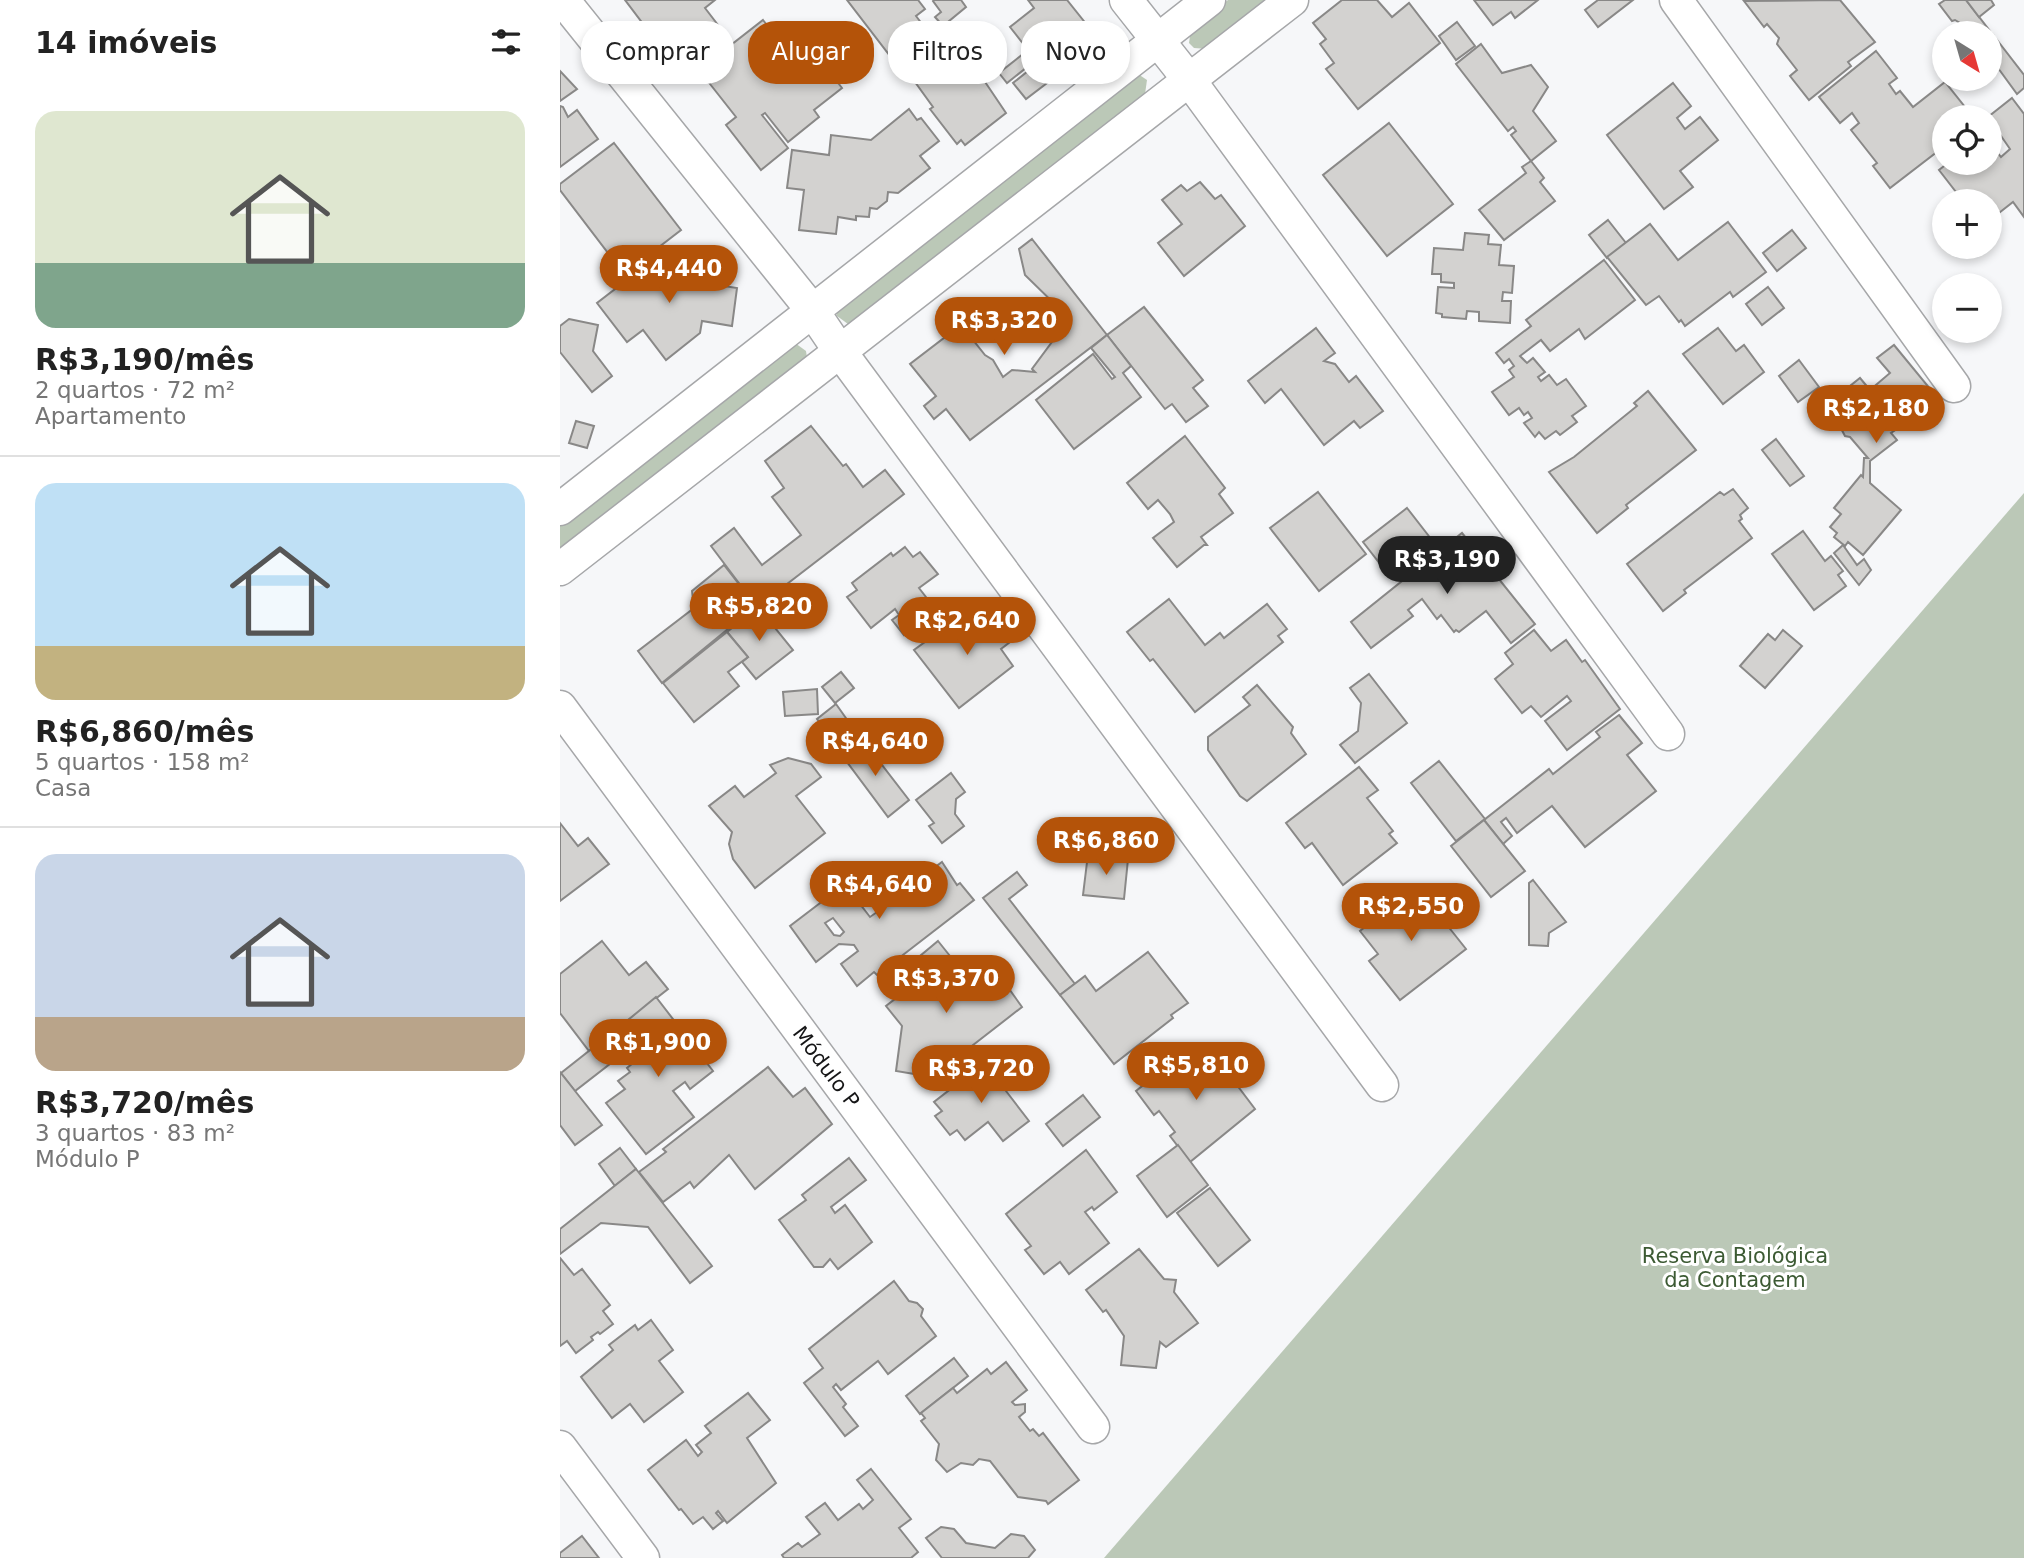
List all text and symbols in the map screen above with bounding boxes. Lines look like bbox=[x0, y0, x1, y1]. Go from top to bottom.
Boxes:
chip: Comprar bbox=[581, 21, 734, 84]
chip: Alugar bbox=[748, 21, 874, 84]
chip: Filtros bbox=[888, 21, 1007, 84]
chip: Novo bbox=[1021, 21, 1130, 84]
north arrow bbox=[1932, 21, 2002, 91]
map controls bbox=[1932, 21, 2002, 343]
icon: filters bbox=[487, 23, 525, 61]
text: 14 imóveis bbox=[35, 25, 217, 60]
button: locate bbox=[1932, 105, 2002, 175]
icon: home bbox=[217, 156, 343, 282]
button: + bbox=[1932, 189, 2002, 259]
pin: R$4,440 bbox=[604, 246, 734, 305]
text: R$4,440 bbox=[616, 255, 722, 281]
button: − bbox=[1932, 273, 2002, 343]
pin: R$3,320 bbox=[939, 298, 1069, 357]
text: R$3,320 bbox=[951, 307, 1057, 333]
text: R$3,190/mês bbox=[35, 342, 254, 377]
text: 2 quartos · 72 m² bbox=[35, 377, 235, 403]
pin: R$2,180 bbox=[1811, 386, 1941, 445]
text: R$2,180 bbox=[1823, 395, 1929, 421]
text: Apartamento bbox=[35, 403, 186, 429]
icon: home bbox=[217, 528, 343, 654]
pin: R$3,190 bbox=[1382, 536, 1512, 596]
text: R$3,190 bbox=[1394, 546, 1500, 572]
pin: R$5,820 bbox=[694, 584, 824, 643]
text: R$5,820 bbox=[706, 593, 812, 619]
pin: R$2,640 bbox=[902, 598, 1032, 657]
text: R$2,640 bbox=[914, 607, 1020, 633]
text: R$6,860/mês bbox=[35, 714, 254, 749]
pin: R$4,640 bbox=[810, 718, 940, 778]
text: R$4,640 bbox=[822, 728, 928, 754]
text: 5 quartos · 158 m² bbox=[35, 749, 250, 775]
text: Casa bbox=[35, 775, 91, 801]
pin: R$6,860 bbox=[1041, 818, 1171, 877]
text: R$6,860 bbox=[1053, 827, 1159, 853]
pin: R$4,640 bbox=[814, 862, 944, 921]
text: R$4,640 bbox=[826, 871, 932, 897]
pin: R$2,550 bbox=[1346, 884, 1476, 943]
text: R$2,550 bbox=[1358, 893, 1464, 919]
icon: home bbox=[217, 899, 343, 1025]
pin: R$3,370 bbox=[881, 956, 1011, 1015]
text: R$3,370 bbox=[893, 965, 999, 991]
pin: R$1,900 bbox=[593, 1020, 723, 1079]
street label: Módulo P bbox=[788, 1022, 864, 1112]
text: R$1,900 bbox=[605, 1029, 711, 1055]
pin: R$5,810 bbox=[1131, 1042, 1261, 1102]
pin: R$3,720 bbox=[916, 1046, 1046, 1105]
text: R$5,810 bbox=[1143, 1052, 1249, 1078]
text: R$3,720 bbox=[928, 1055, 1034, 1081]
text: R$3,720/mês bbox=[35, 1085, 254, 1120]
text: 3 quartos · 83 m² bbox=[35, 1120, 235, 1146]
text: Módulo P bbox=[35, 1146, 140, 1172]
park label: Reserva Biológica da Contagem bbox=[1642, 1244, 1828, 1292]

